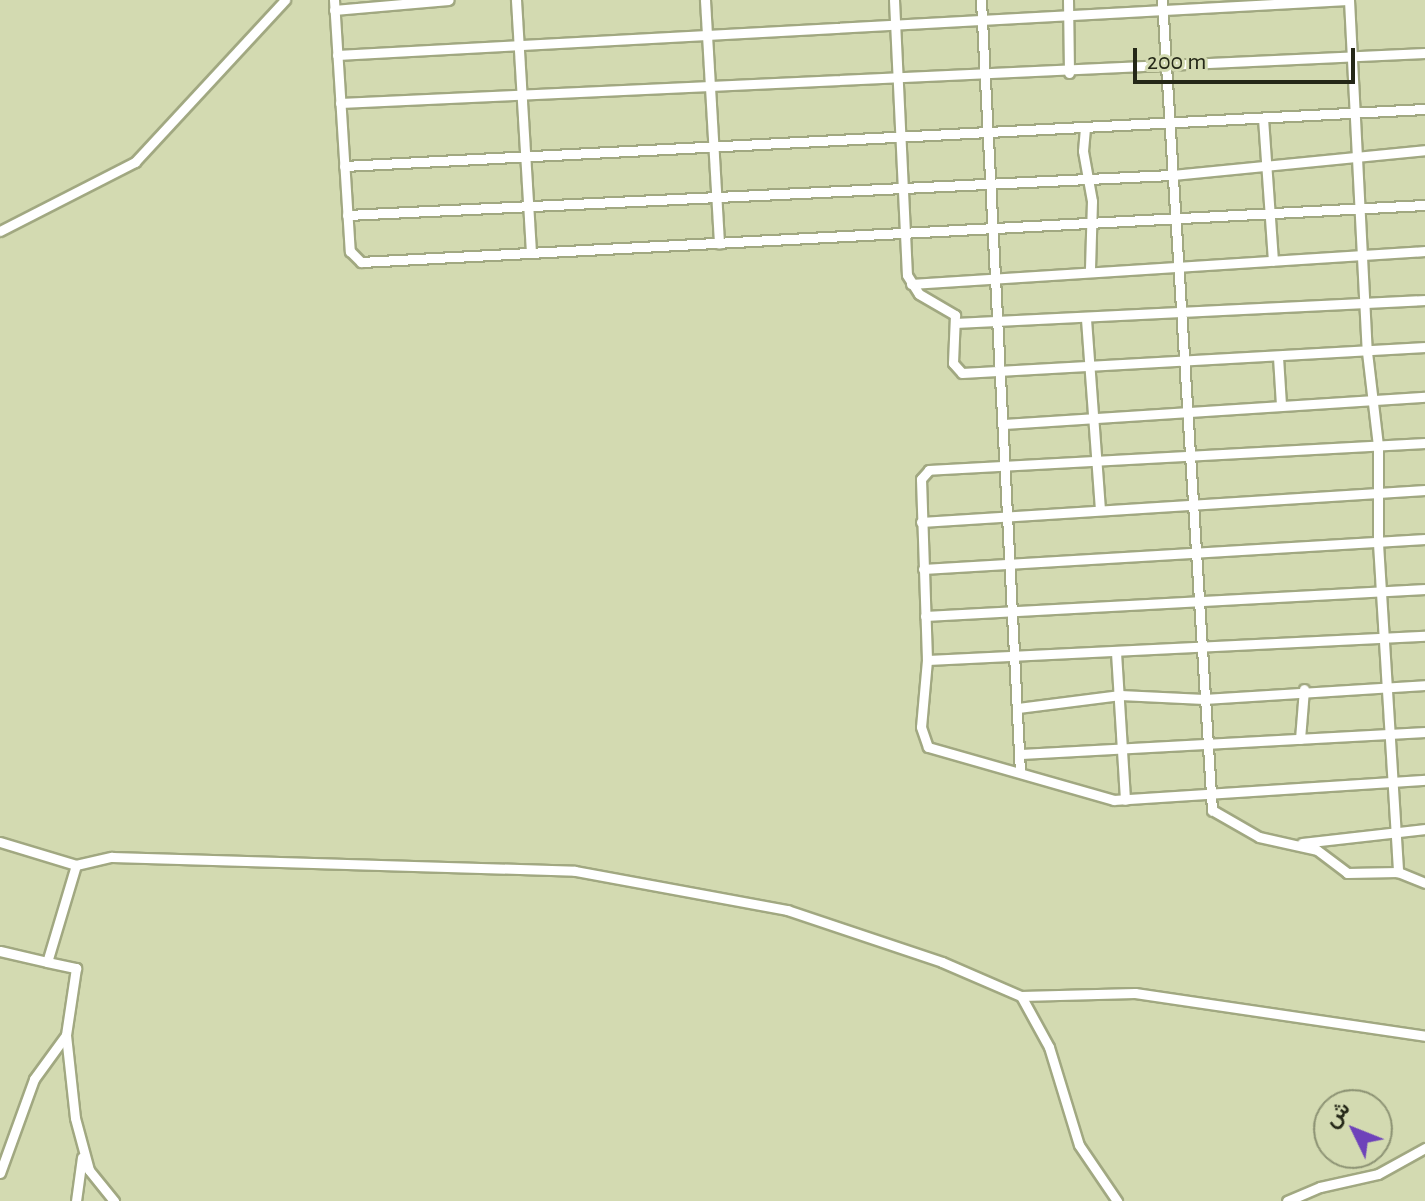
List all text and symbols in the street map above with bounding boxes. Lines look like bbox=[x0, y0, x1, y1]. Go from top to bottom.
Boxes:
scale bar bbox=[1137, 32, 1359, 82]
text: 200 m bbox=[1147, 50, 1206, 74]
north arrow bbox=[1313, 1089, 1393, 1169]
text: ش bbox=[1320, 1097, 1354, 1131]

